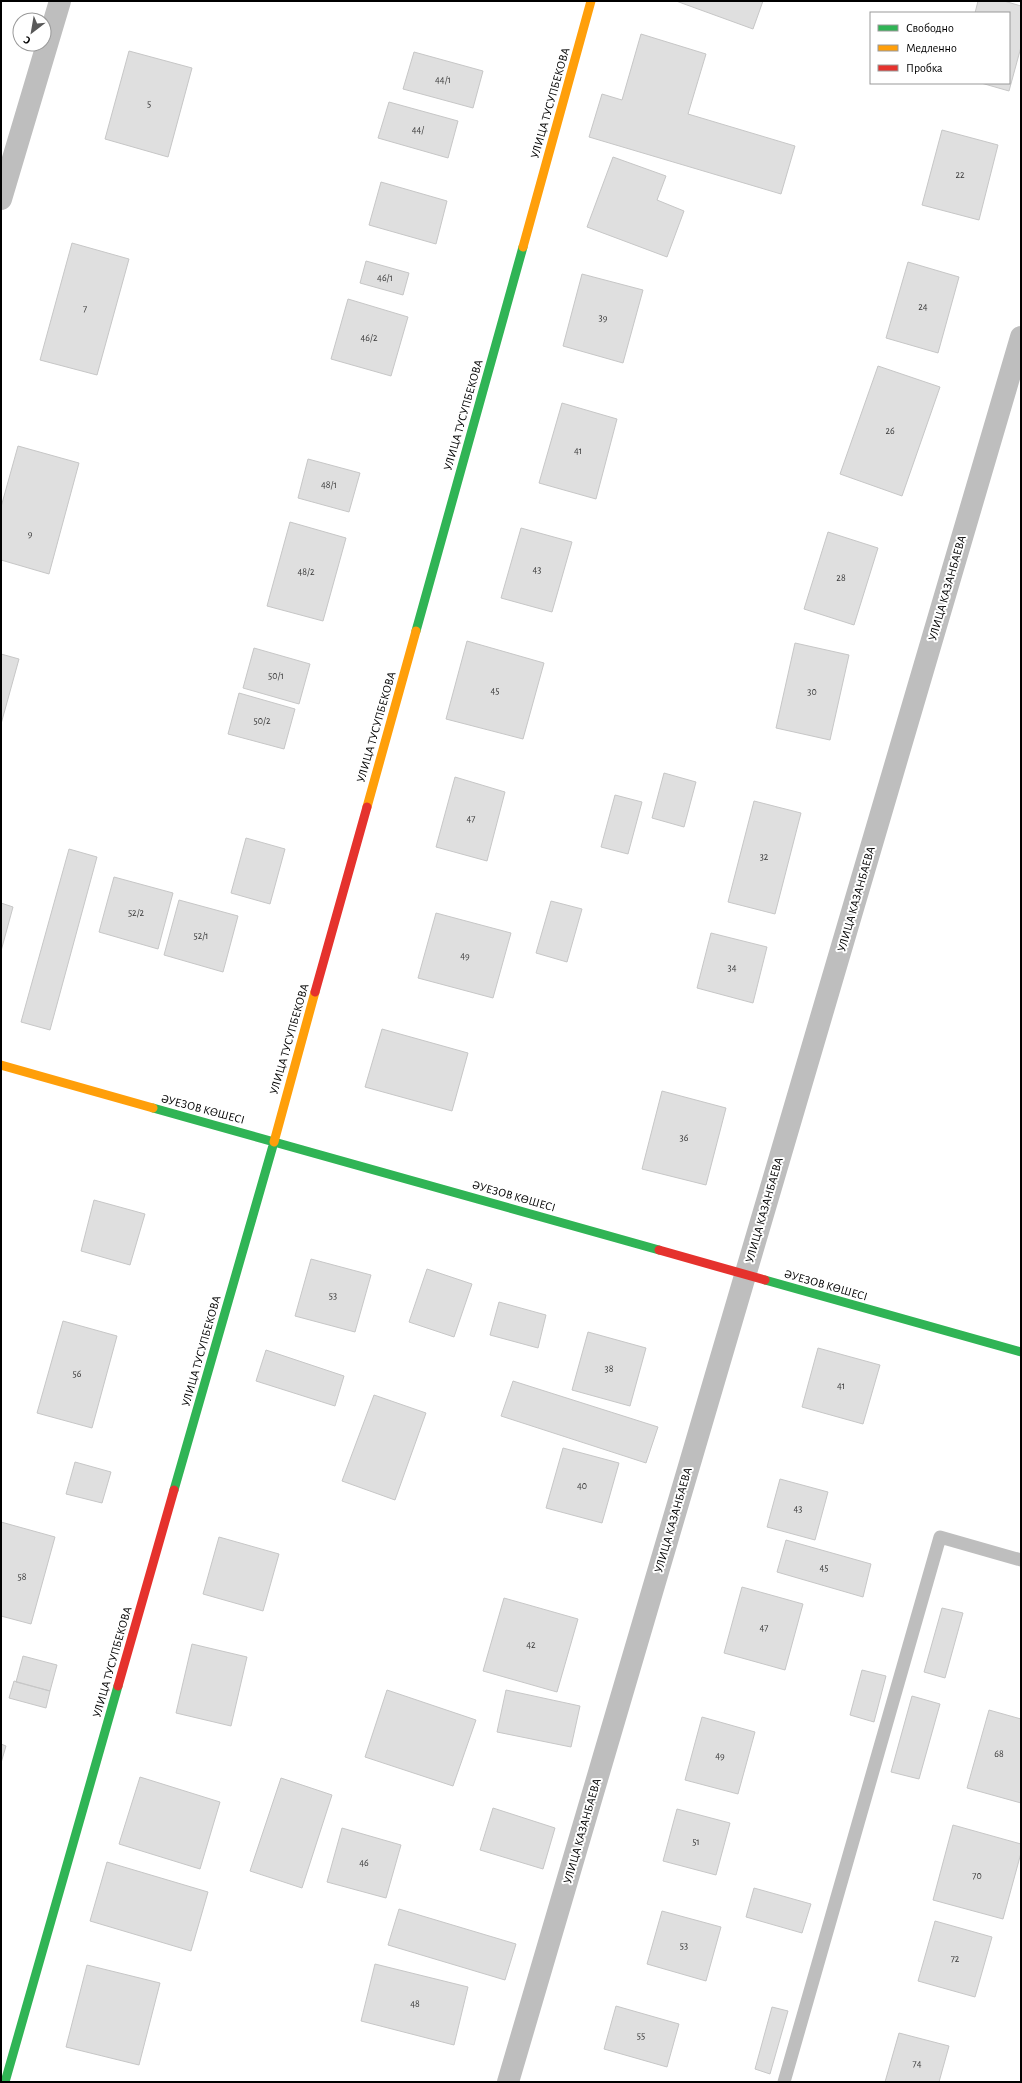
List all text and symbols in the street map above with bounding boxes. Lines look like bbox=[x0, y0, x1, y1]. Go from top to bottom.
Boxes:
north arrow bbox=[12, 12, 52, 52]
legend bbox=[870, 12, 1010, 84]
text: Свободно bbox=[906, 22, 954, 34]
text: С bbox=[22, 34, 33, 46]
text: Медленно bbox=[906, 42, 957, 54]
street label: УЛИЦА ТУСУПБЕКОВА bbox=[528, 46, 572, 160]
text: Пробка bbox=[906, 62, 943, 74]
house number: 44/1 bbox=[435, 75, 451, 85]
house number: 5 bbox=[147, 99, 151, 109]
house number: 44/ bbox=[412, 125, 424, 135]
house number: 22 bbox=[955, 170, 965, 180]
house number: 46/1 bbox=[377, 273, 393, 283]
house number: 24 bbox=[918, 302, 928, 312]
house number: 7 bbox=[83, 304, 87, 314]
house number: 39 bbox=[599, 313, 608, 323]
house number: 46/2 bbox=[361, 333, 378, 343]
street label: УЛИЦА ТУСУПБЕКОВА bbox=[441, 358, 485, 472]
house number: 26 bbox=[885, 426, 895, 436]
house number: 41 bbox=[574, 446, 582, 456]
house number: 48/1 bbox=[321, 480, 337, 490]
house number: 9 bbox=[28, 529, 33, 539]
street label: УЛИЦА КАЗАНБАЕВА bbox=[926, 534, 968, 642]
house number: 43 bbox=[533, 565, 541, 575]
house number: 48/2 bbox=[298, 567, 315, 577]
house number: 28 bbox=[836, 573, 846, 583]
street label: УЛИЦА ТУСУПБЕКОВА bbox=[354, 670, 398, 784]
house number: 50/1 bbox=[268, 671, 284, 681]
house number: 45 bbox=[491, 686, 500, 696]
house number: 30 bbox=[807, 687, 817, 697]
house number: 50/2 bbox=[254, 716, 271, 726]
house number: 47 bbox=[467, 814, 475, 824]
street label: УЛИЦА КАЗАНБАЕВА bbox=[835, 845, 877, 953]
house number: 32 bbox=[760, 852, 769, 862]
house number: 52/2 bbox=[128, 908, 145, 918]
house number: 52/1 bbox=[193, 931, 209, 941]
house number: 49 bbox=[460, 951, 470, 961]
house number: 34 bbox=[728, 963, 737, 973]
street label: УЛИЦА ТУСУПБЕКОВА bbox=[267, 982, 311, 1096]
street label: ӘУЕЗОВ КӨШЕСІ bbox=[160, 1092, 246, 1126]
house number: 36 bbox=[680, 1133, 689, 1143]
street label: УЛИЦА КАЗАНБАЕВА bbox=[743, 1156, 785, 1264]
street label: ӘУЕЗОВ КӨШЕСІ bbox=[471, 1178, 557, 1214]
street label: ӘУЕЗОВ КӨШЕСІ bbox=[783, 1267, 869, 1303]
house number: 53 bbox=[329, 1291, 337, 1301]
street label: УЛИЦА ТУСУПБЕКОВА bbox=[179, 1294, 223, 1408]
house number: 38 bbox=[605, 1364, 614, 1374]
house number: 56 bbox=[73, 1369, 82, 1379]
house number: 41 bbox=[837, 1381, 845, 1391]
street label: УЛИЦА КАЗАНБАЕВА bbox=[652, 1466, 694, 1574]
house number: 40 bbox=[577, 1481, 587, 1491]
house number: 43 bbox=[794, 1504, 802, 1514]
house number: 45 bbox=[820, 1563, 829, 1573]
house number: 58 bbox=[18, 1572, 27, 1582]
street label: УЛИЦА ТУСУПБЕКОВА bbox=[90, 1605, 134, 1719]
house number: 47 bbox=[760, 1623, 768, 1633]
house number: 42 bbox=[526, 1640, 536, 1650]
house number: 68 bbox=[994, 1749, 1004, 1759]
house number: 49 bbox=[715, 1751, 725, 1761]
street label: УЛИЦА КАЗАНБАЕВА bbox=[561, 1777, 603, 1885]
house number: 51 bbox=[692, 1837, 700, 1847]
house number: 46 bbox=[359, 1858, 369, 1868]
house number: 70 bbox=[972, 1871, 982, 1881]
house number: 53 bbox=[680, 1941, 688, 1951]
house number: 72 bbox=[951, 1954, 960, 1964]
house number: 48 bbox=[410, 1999, 420, 2009]
house number: 55 bbox=[637, 2031, 645, 2041]
house number: 74 bbox=[913, 2059, 922, 2069]

